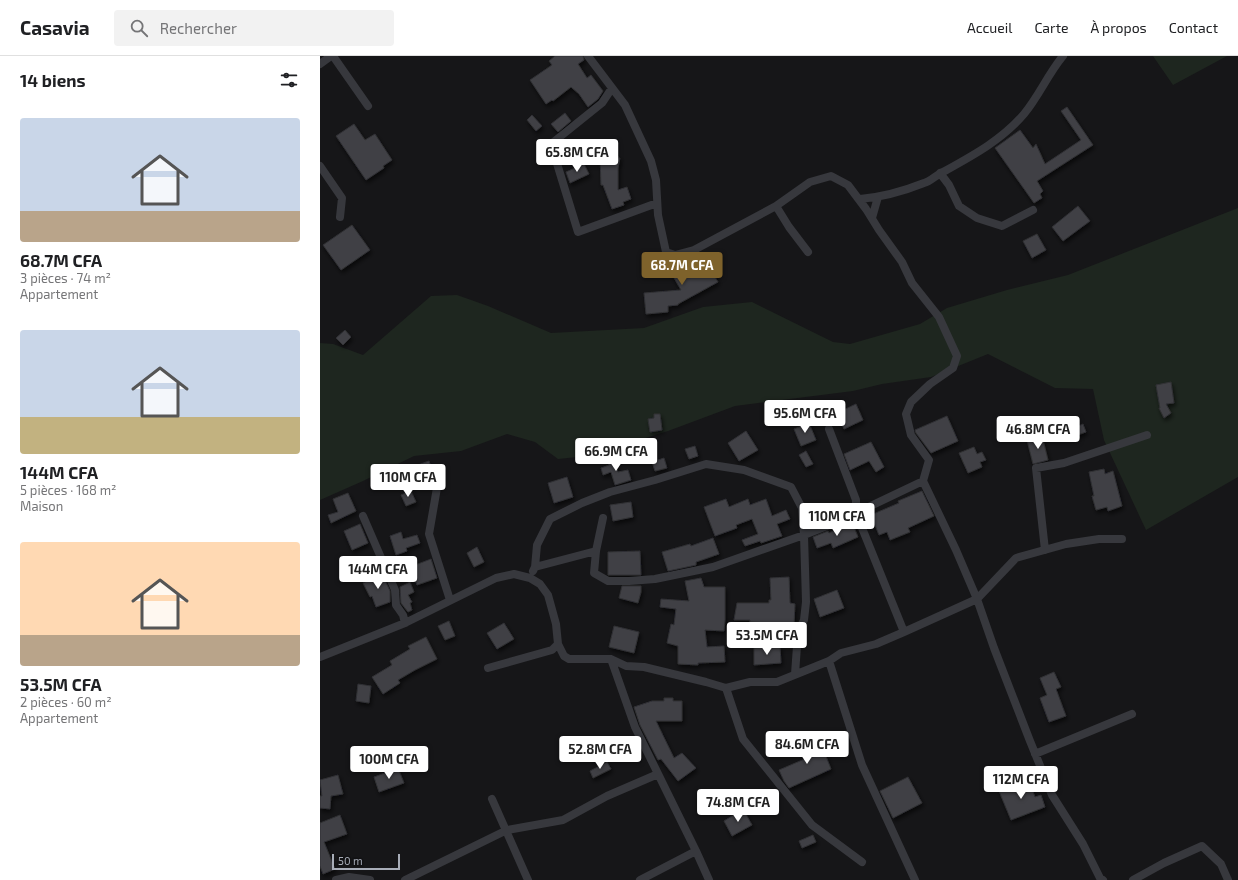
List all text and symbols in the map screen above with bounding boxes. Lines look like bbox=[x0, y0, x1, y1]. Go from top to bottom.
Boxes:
search box bbox=[114, 10, 394, 46]
text: Casavia bbox=[20, 16, 90, 39]
icon: search bbox=[128, 17, 150, 39]
text: Rechercher bbox=[160, 19, 237, 37]
text: Accueil bbox=[967, 19, 1012, 36]
text: Carte bbox=[1034, 19, 1069, 36]
text: À propos bbox=[1091, 19, 1147, 36]
text: Contact bbox=[1169, 19, 1218, 36]
icon: filters bbox=[278, 69, 300, 91]
text: 14 biens bbox=[20, 70, 85, 90]
pin: 65.8M CFA bbox=[531, 139, 623, 173]
icon: home bbox=[124, 144, 196, 216]
text: 65.8M CFA bbox=[545, 144, 609, 160]
text: 68.7M CFA bbox=[20, 250, 102, 270]
pin: 68.7M CFA bbox=[636, 252, 728, 286]
text: 68.7M CFA bbox=[651, 257, 713, 273]
text: 3 pièces · 74 m² bbox=[20, 270, 111, 286]
text: Appartement bbox=[20, 286, 98, 302]
icon: home bbox=[124, 356, 196, 428]
pin: 95.6M CFA bbox=[759, 400, 851, 434]
text: 95.6M CFA bbox=[773, 405, 837, 421]
pin: 46.8M CFA bbox=[992, 416, 1084, 450]
text: 46.8M CFA bbox=[1006, 421, 1070, 437]
pin: 66.9M CFA bbox=[570, 438, 662, 472]
text: 66.9M CFA bbox=[584, 443, 648, 459]
text: 144M CFA bbox=[20, 462, 98, 482]
pin: 110M CFA bbox=[367, 464, 449, 498]
text: 110M CFA bbox=[380, 469, 436, 485]
text: 5 pièces · 168 m² bbox=[20, 482, 117, 498]
text: Maison bbox=[20, 498, 63, 514]
pin: 110M CFA bbox=[796, 503, 878, 537]
text: 110M CFA bbox=[809, 508, 865, 524]
pin: 144M CFA bbox=[337, 556, 419, 590]
text: 144M CFA bbox=[348, 561, 408, 577]
icon: home bbox=[124, 568, 196, 640]
pin: 53.5M CFA bbox=[721, 622, 813, 656]
text: 53.5M CFA bbox=[736, 627, 798, 643]
text: 53.5M CFA bbox=[20, 674, 102, 694]
text: 2 pièces · 60 m² bbox=[20, 694, 112, 710]
text: Appartement bbox=[20, 710, 98, 726]
pin: 84.6M CFA bbox=[761, 731, 853, 765]
pin: 52.8M CFA bbox=[554, 736, 646, 770]
text: 84.6M CFA bbox=[775, 736, 839, 752]
text: 52.8M CFA bbox=[568, 741, 632, 757]
pin: 100M CFA bbox=[348, 746, 430, 780]
text: 100M CFA bbox=[359, 751, 419, 767]
pin: 112M CFA bbox=[980, 766, 1062, 800]
text: 112M CFA bbox=[993, 771, 1049, 787]
pin: 74.8M CFA bbox=[692, 789, 784, 823]
text: 74.8M CFA bbox=[706, 794, 770, 810]
scale bar bbox=[332, 852, 400, 871]
text: 50 m bbox=[338, 854, 363, 867]

